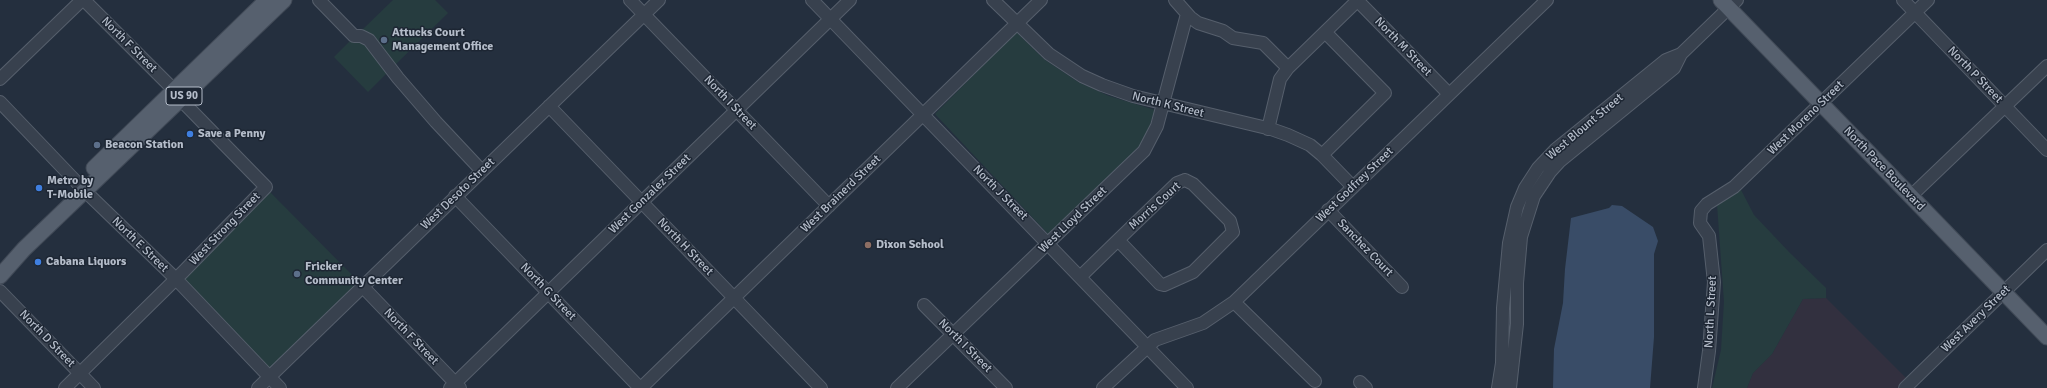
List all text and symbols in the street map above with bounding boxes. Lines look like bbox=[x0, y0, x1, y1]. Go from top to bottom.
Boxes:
street label: North F Street bbox=[98, 14, 160, 76]
street label: North M Street bbox=[1371, 15, 1435, 79]
place label: Attucks Court Management Office bbox=[392, 26, 493, 54]
marker: Attucks Court Management Office bbox=[379, 35, 389, 45]
street label: North P Street bbox=[1944, 44, 2006, 106]
street label: North I Street bbox=[701, 73, 759, 133]
street label: West Moreno Street bbox=[1765, 78, 1847, 158]
road number: US 90 bbox=[166, 87, 202, 105]
street label: North K Street bbox=[1131, 89, 1205, 121]
street label: West Blount Street bbox=[1544, 91, 1626, 163]
street label: North Pace Boulevard bbox=[1840, 124, 1928, 214]
place label: Save a Penny bbox=[198, 127, 265, 141]
marker: Save a Penny bbox=[185, 129, 195, 139]
place label: Beacon Station bbox=[105, 138, 184, 152]
marker: Beacon Station bbox=[92, 140, 102, 150]
street label: West Godfrey Street bbox=[1313, 144, 1397, 226]
street label: West Gonzalez Street bbox=[606, 151, 694, 237]
street label: West Brainerd Street bbox=[798, 152, 884, 236]
street label: West Desoto Street bbox=[418, 155, 498, 233]
street label: North J Street bbox=[970, 163, 1030, 223]
place label: Metro by T-Mobile bbox=[47, 174, 93, 202]
street label: Morris Court bbox=[1126, 179, 1184, 233]
marker: Metro by T-Mobile bbox=[34, 183, 44, 193]
street label: West Lloyd Street bbox=[1036, 184, 1110, 256]
street label: West Strong Street bbox=[187, 190, 263, 268]
street label: North E Street bbox=[109, 214, 171, 276]
street label: North H Street bbox=[654, 215, 716, 279]
street label: Sanchez Court bbox=[1334, 216, 1396, 280]
place label: Dixon School bbox=[876, 238, 944, 252]
marker: Dixon School bbox=[863, 240, 873, 250]
place label: Cabana Liquors bbox=[46, 255, 126, 269]
marker: Cabana Liquors bbox=[33, 257, 43, 267]
place label: Fricker Community Center bbox=[305, 260, 403, 288]
street label: North G Street bbox=[517, 260, 579, 324]
marker: Fricker Community Center bbox=[292, 269, 302, 279]
street label: North L Street bbox=[1702, 275, 1720, 349]
street label: West Avery Street bbox=[1938, 282, 2014, 356]
street label: North F Street bbox=[381, 306, 441, 368]
street label: North D Street bbox=[16, 307, 78, 371]
street label: North I Street bbox=[935, 316, 995, 376]

